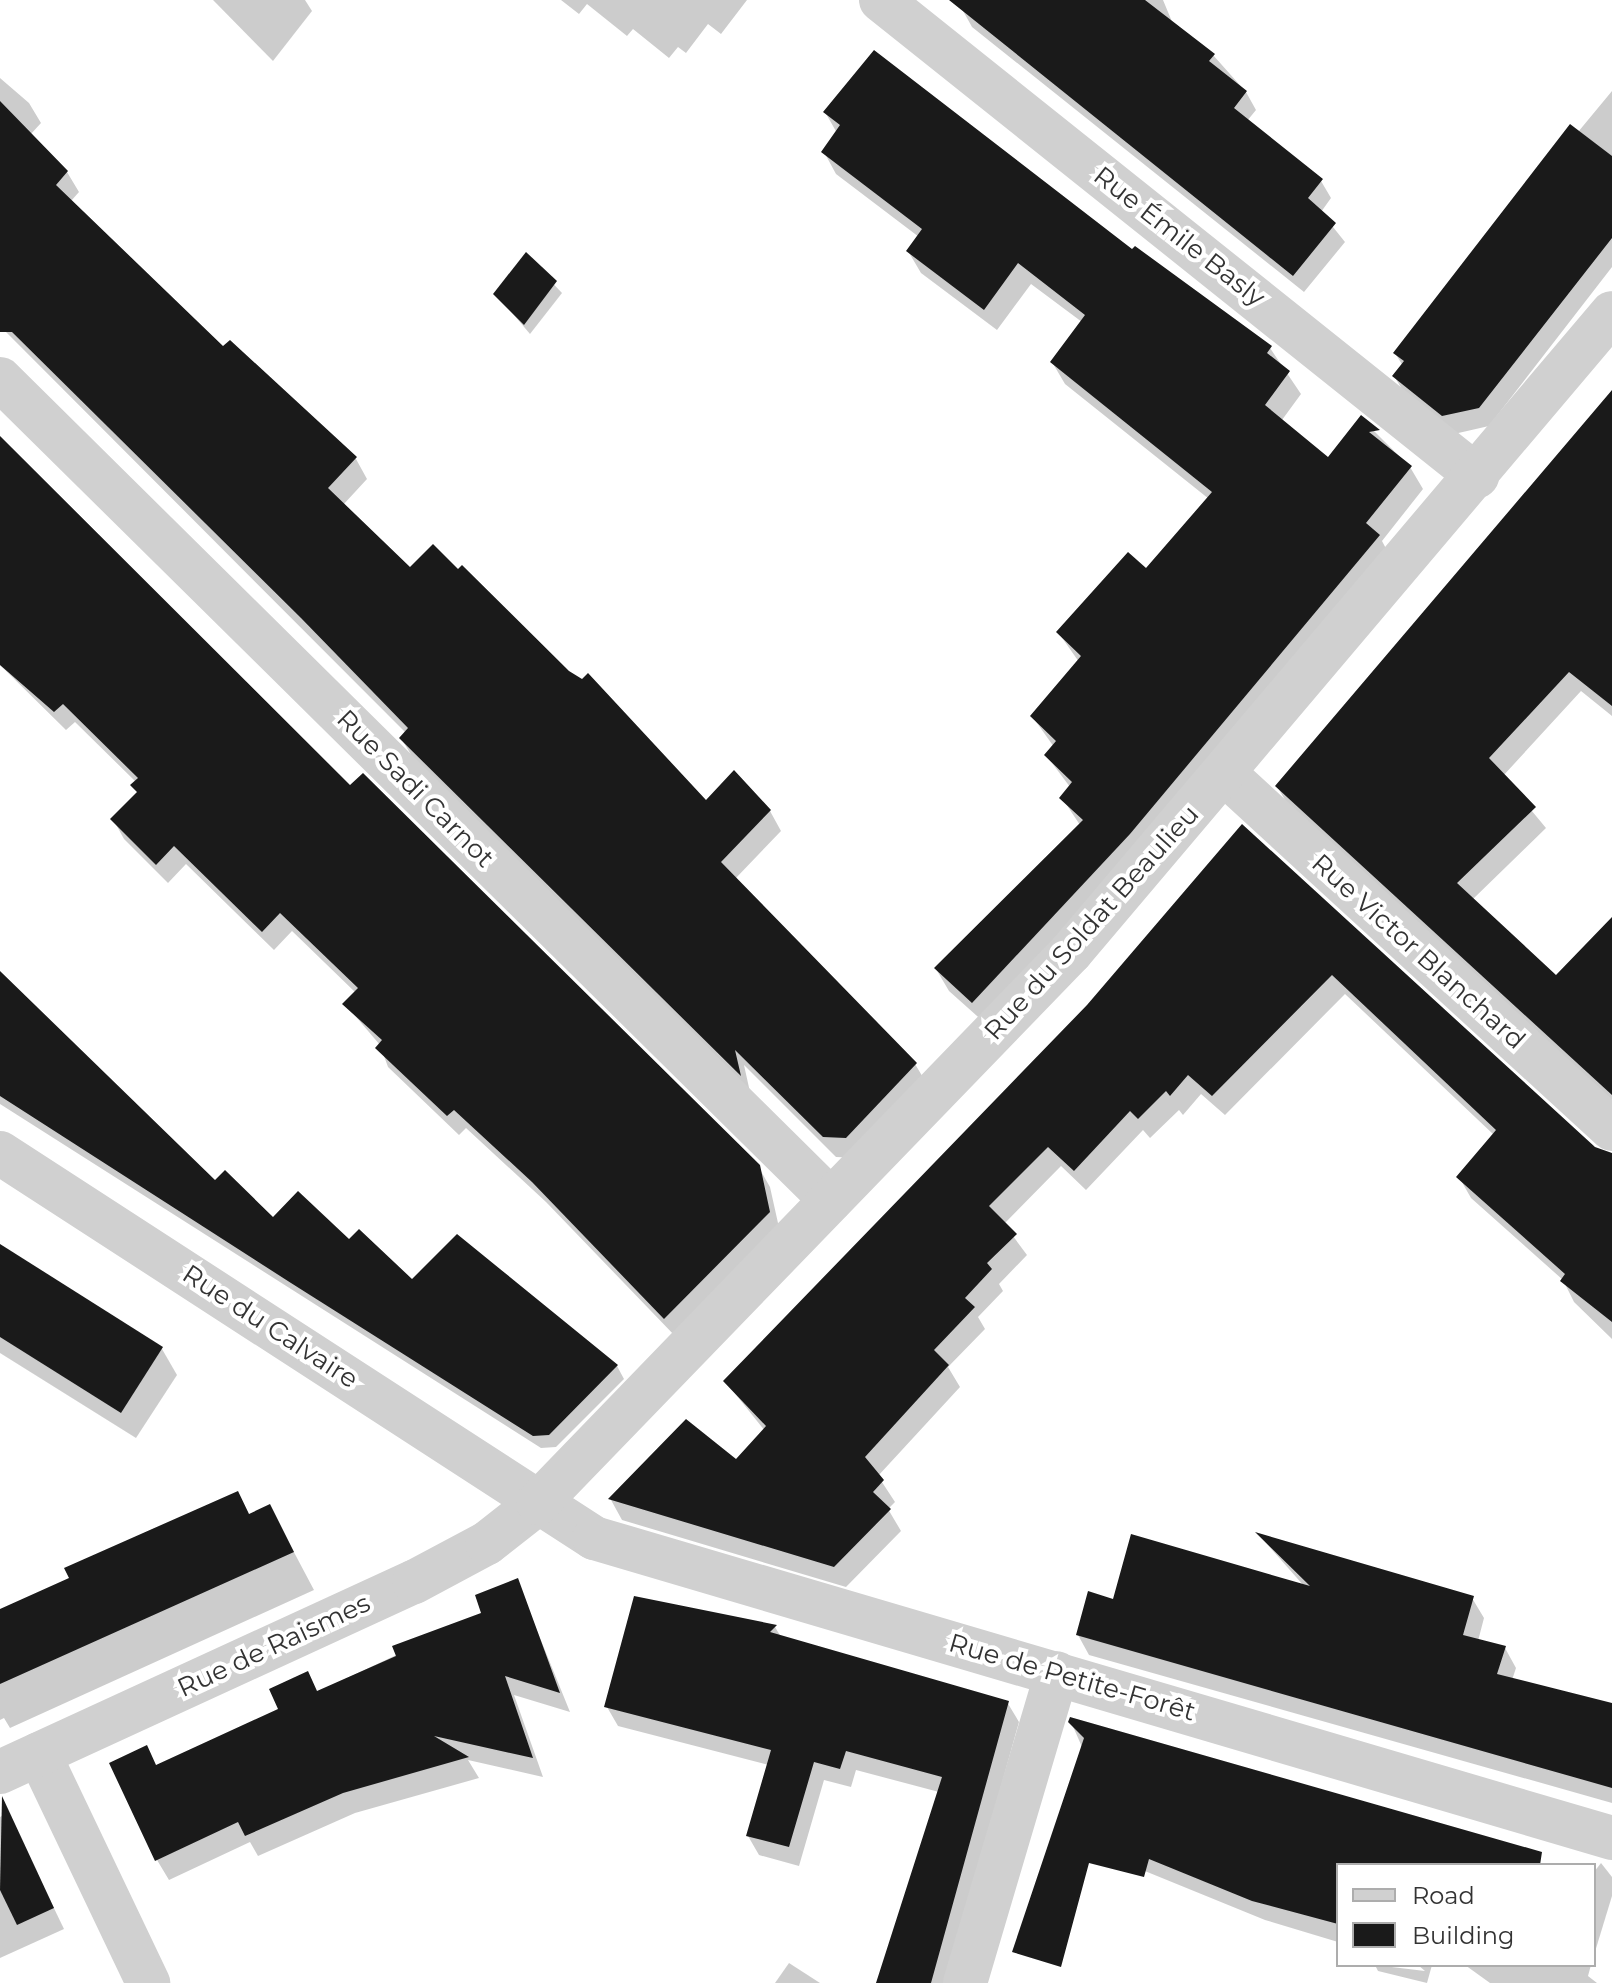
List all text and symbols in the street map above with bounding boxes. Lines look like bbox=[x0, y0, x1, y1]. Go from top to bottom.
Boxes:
street label: Rue Émile Basly bbox=[1087, 160, 1271, 314]
street label: Rue Sadi Carnot bbox=[330, 704, 500, 874]
street label: Rue du Soldat Beaulieu bbox=[978, 799, 1206, 1047]
street label: Rue Victor Blanchard bbox=[1305, 848, 1531, 1056]
street label: Rue du Calvaire bbox=[176, 1259, 364, 1395]
street label: Rue de Raismes bbox=[173, 1588, 375, 1704]
street label: Rue de Petite-Forêt bbox=[945, 1628, 1199, 1728]
legend bbox=[1336, 1863, 1596, 1967]
text: Road bbox=[1412, 1881, 1475, 1910]
text: Building bbox=[1412, 1921, 1515, 1950]

